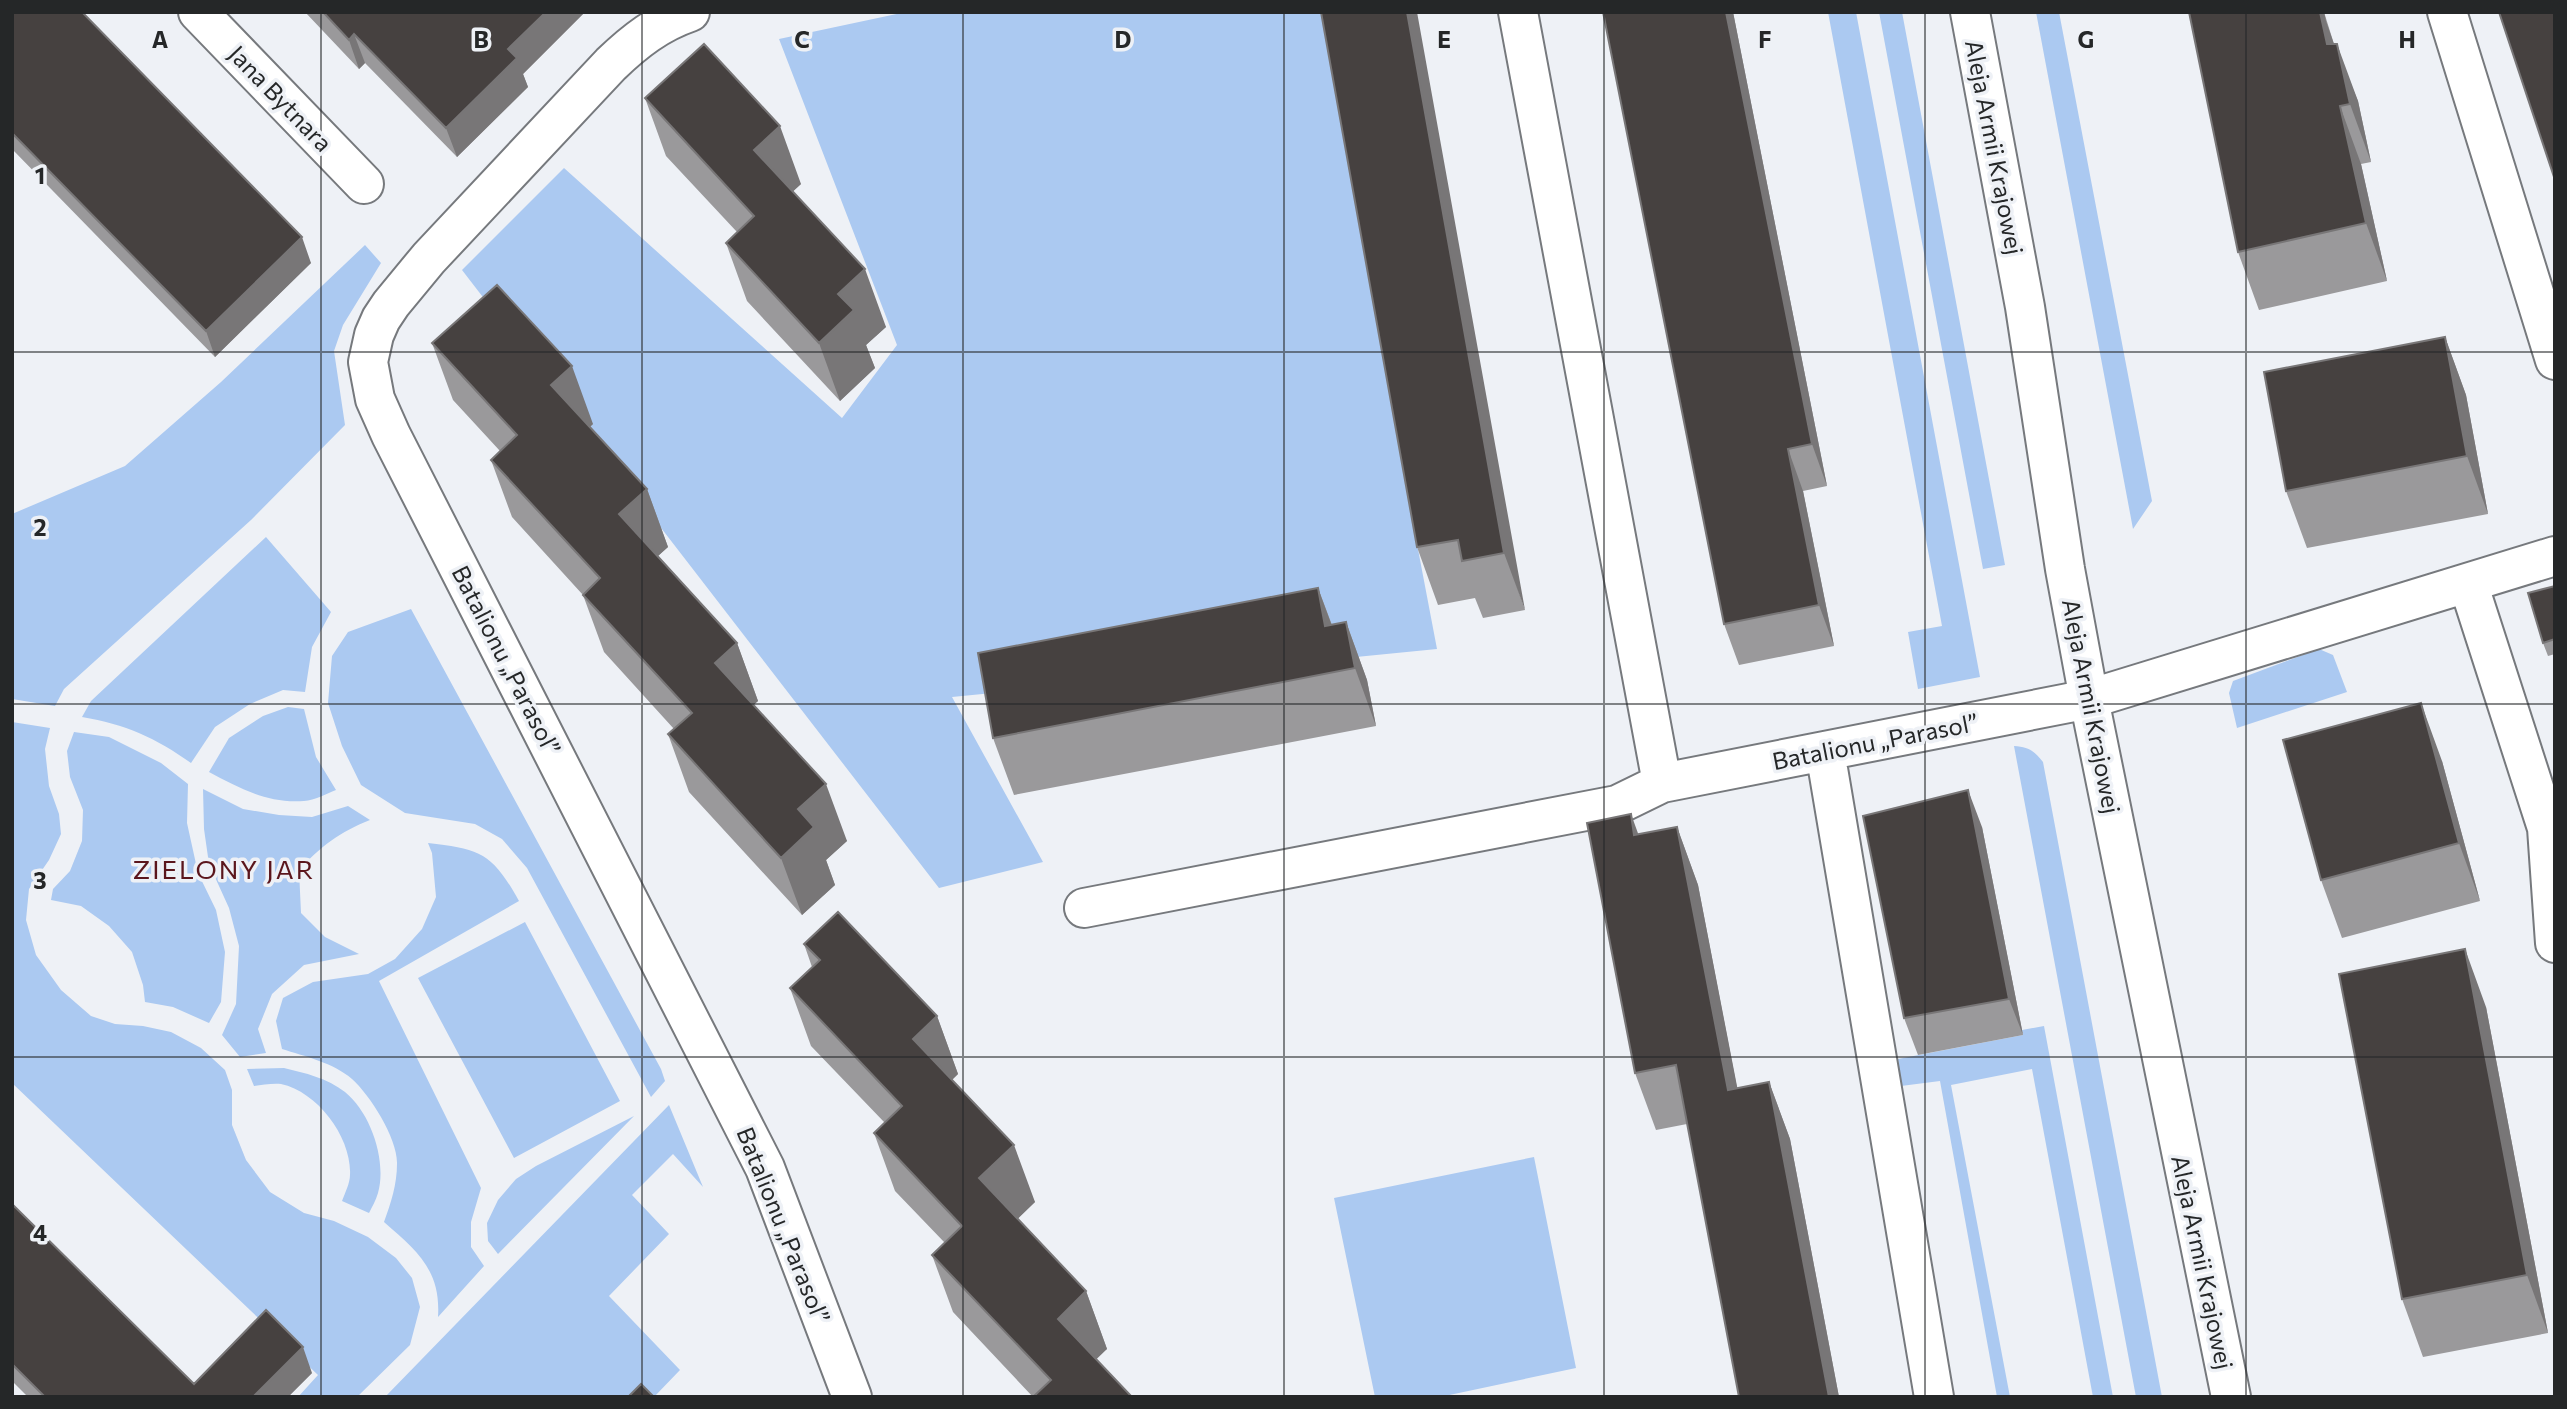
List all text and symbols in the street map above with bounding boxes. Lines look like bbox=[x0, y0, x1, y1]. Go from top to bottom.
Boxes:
text: A bbox=[152, 25, 169, 53]
text: B bbox=[473, 25, 489, 53]
text: C bbox=[794, 25, 810, 53]
text: D bbox=[1115, 25, 1132, 53]
text: E bbox=[1437, 25, 1451, 53]
text: F bbox=[1758, 25, 1772, 53]
text: G bbox=[2078, 25, 2094, 53]
text: H bbox=[2398, 25, 2416, 53]
street label: Aleja Armii Krajowej bbox=[1960, 37, 2030, 257]
street label: Jana Bytnara bbox=[223, 39, 339, 157]
text: 1 bbox=[35, 161, 45, 189]
text: 2 bbox=[33, 513, 47, 541]
street label: Batalionu „Parasol” bbox=[447, 560, 567, 760]
street label: Aleja Armii Krajowej bbox=[2057, 596, 2127, 816]
street label: Batalionu „Parasol” bbox=[1770, 707, 1980, 775]
district label: ZIELONY JAR bbox=[133, 853, 315, 884]
text: 3 bbox=[33, 866, 47, 894]
street label: Batalionu „Parasol” bbox=[731, 1123, 837, 1327]
street label: Aleja Armii Krajowej bbox=[2166, 1152, 2240, 1372]
text: 4 bbox=[33, 1218, 47, 1246]

